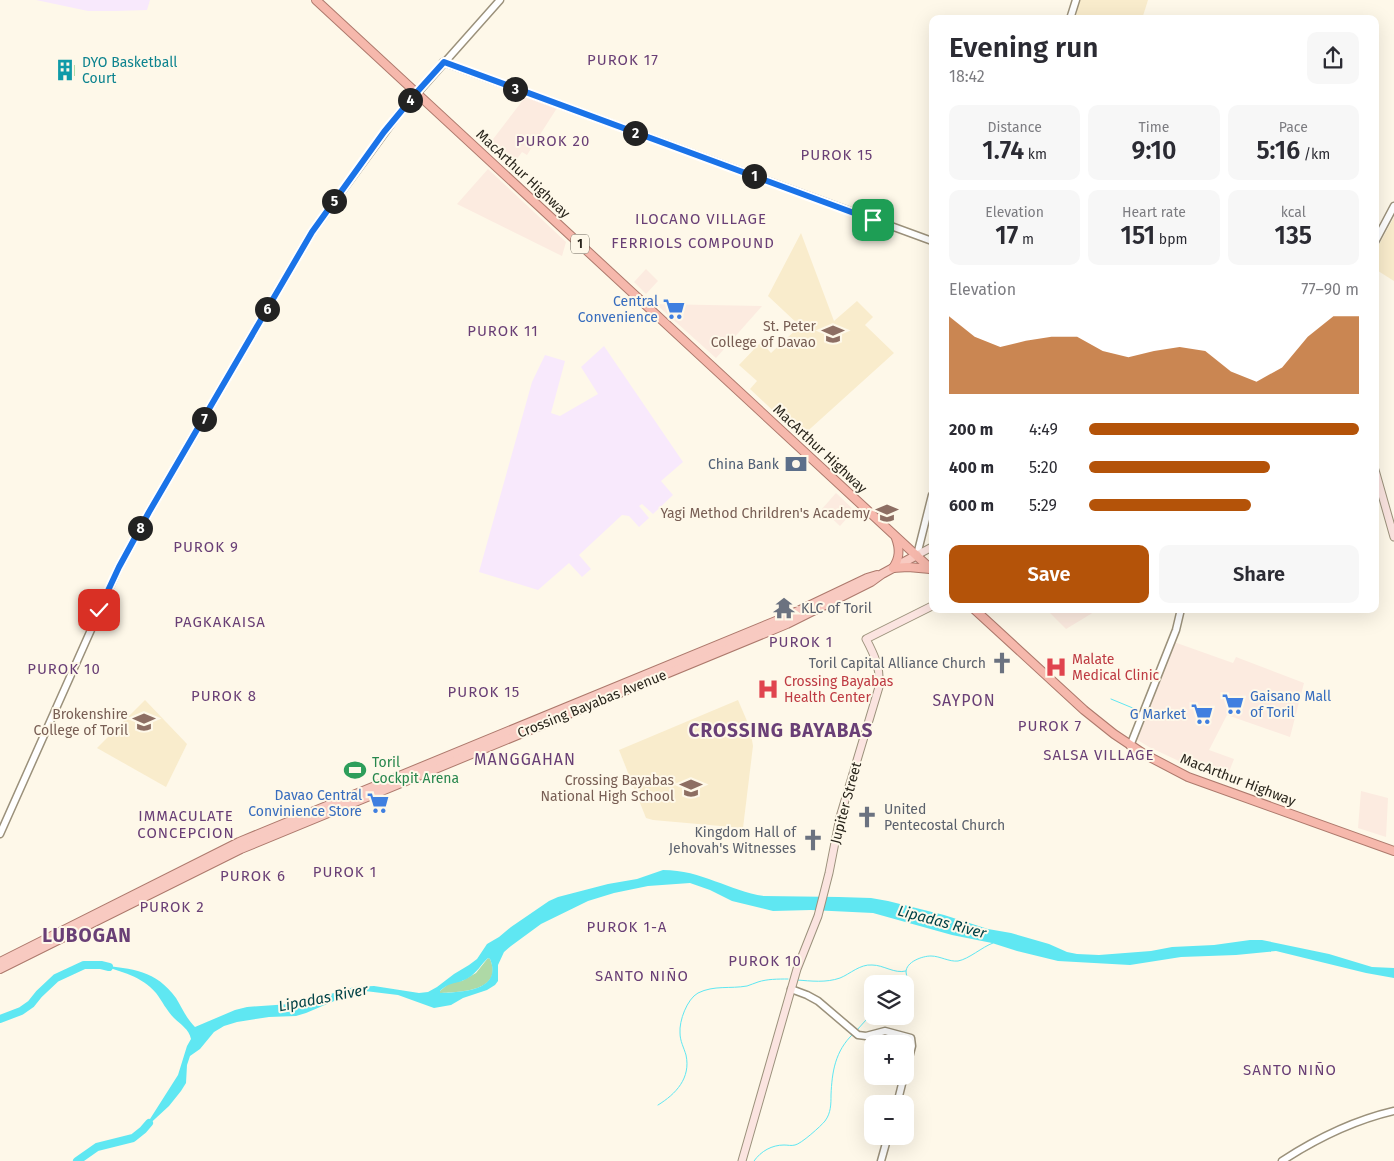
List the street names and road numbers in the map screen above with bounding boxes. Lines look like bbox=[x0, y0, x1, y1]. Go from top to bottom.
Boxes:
street label: MacArthur Highway bbox=[472, 126, 574, 222]
road number: 1 bbox=[571, 234, 589, 253]
street label: MacArthur Highway bbox=[769, 401, 871, 497]
street label: Crossing Bayabas Avenue bbox=[515, 666, 669, 742]
street label: MacArthur Highway bbox=[1178, 750, 1298, 810]
street label: Jupiter Street bbox=[827, 759, 865, 846]

